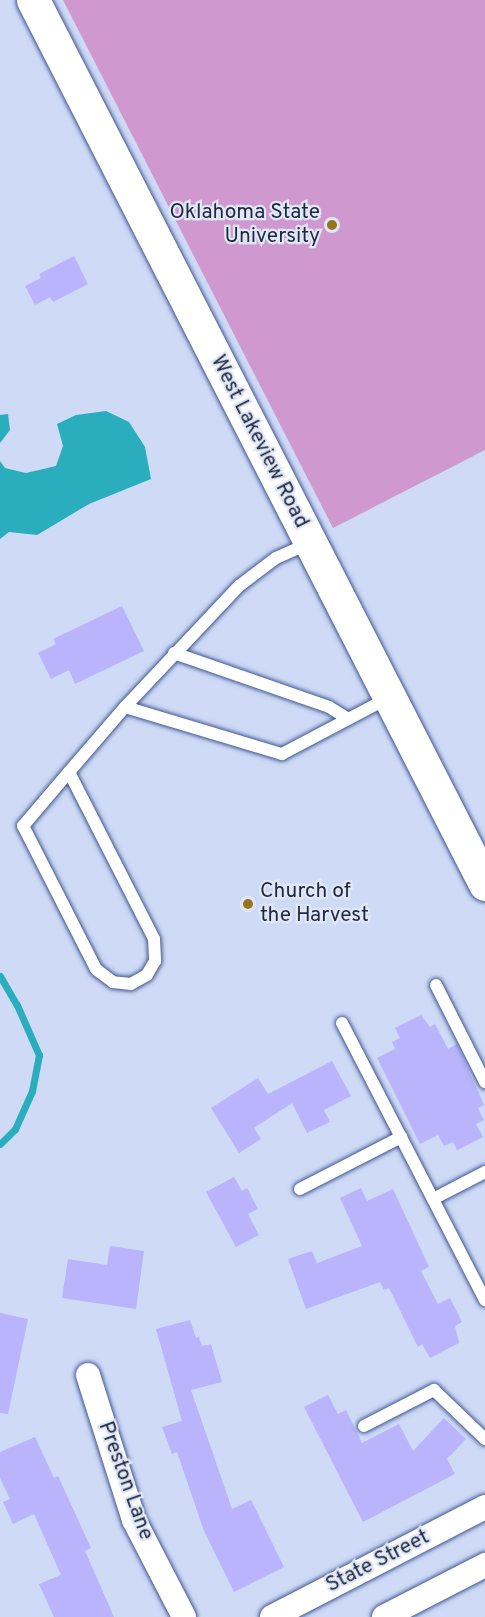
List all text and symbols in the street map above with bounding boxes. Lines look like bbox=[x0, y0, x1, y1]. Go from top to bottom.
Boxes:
place label: Oklahoma State University bbox=[169, 200, 320, 250]
marker: Oklahoma State University bbox=[325, 218, 339, 232]
street label: West Lakeview Road bbox=[204, 351, 314, 533]
place label: Church of the Harvest bbox=[260, 879, 369, 929]
marker: Church of the Harvest bbox=[241, 897, 255, 911]
street label: Preston Lane bbox=[92, 1418, 158, 1544]
street label: State Street bbox=[322, 1525, 434, 1599]

